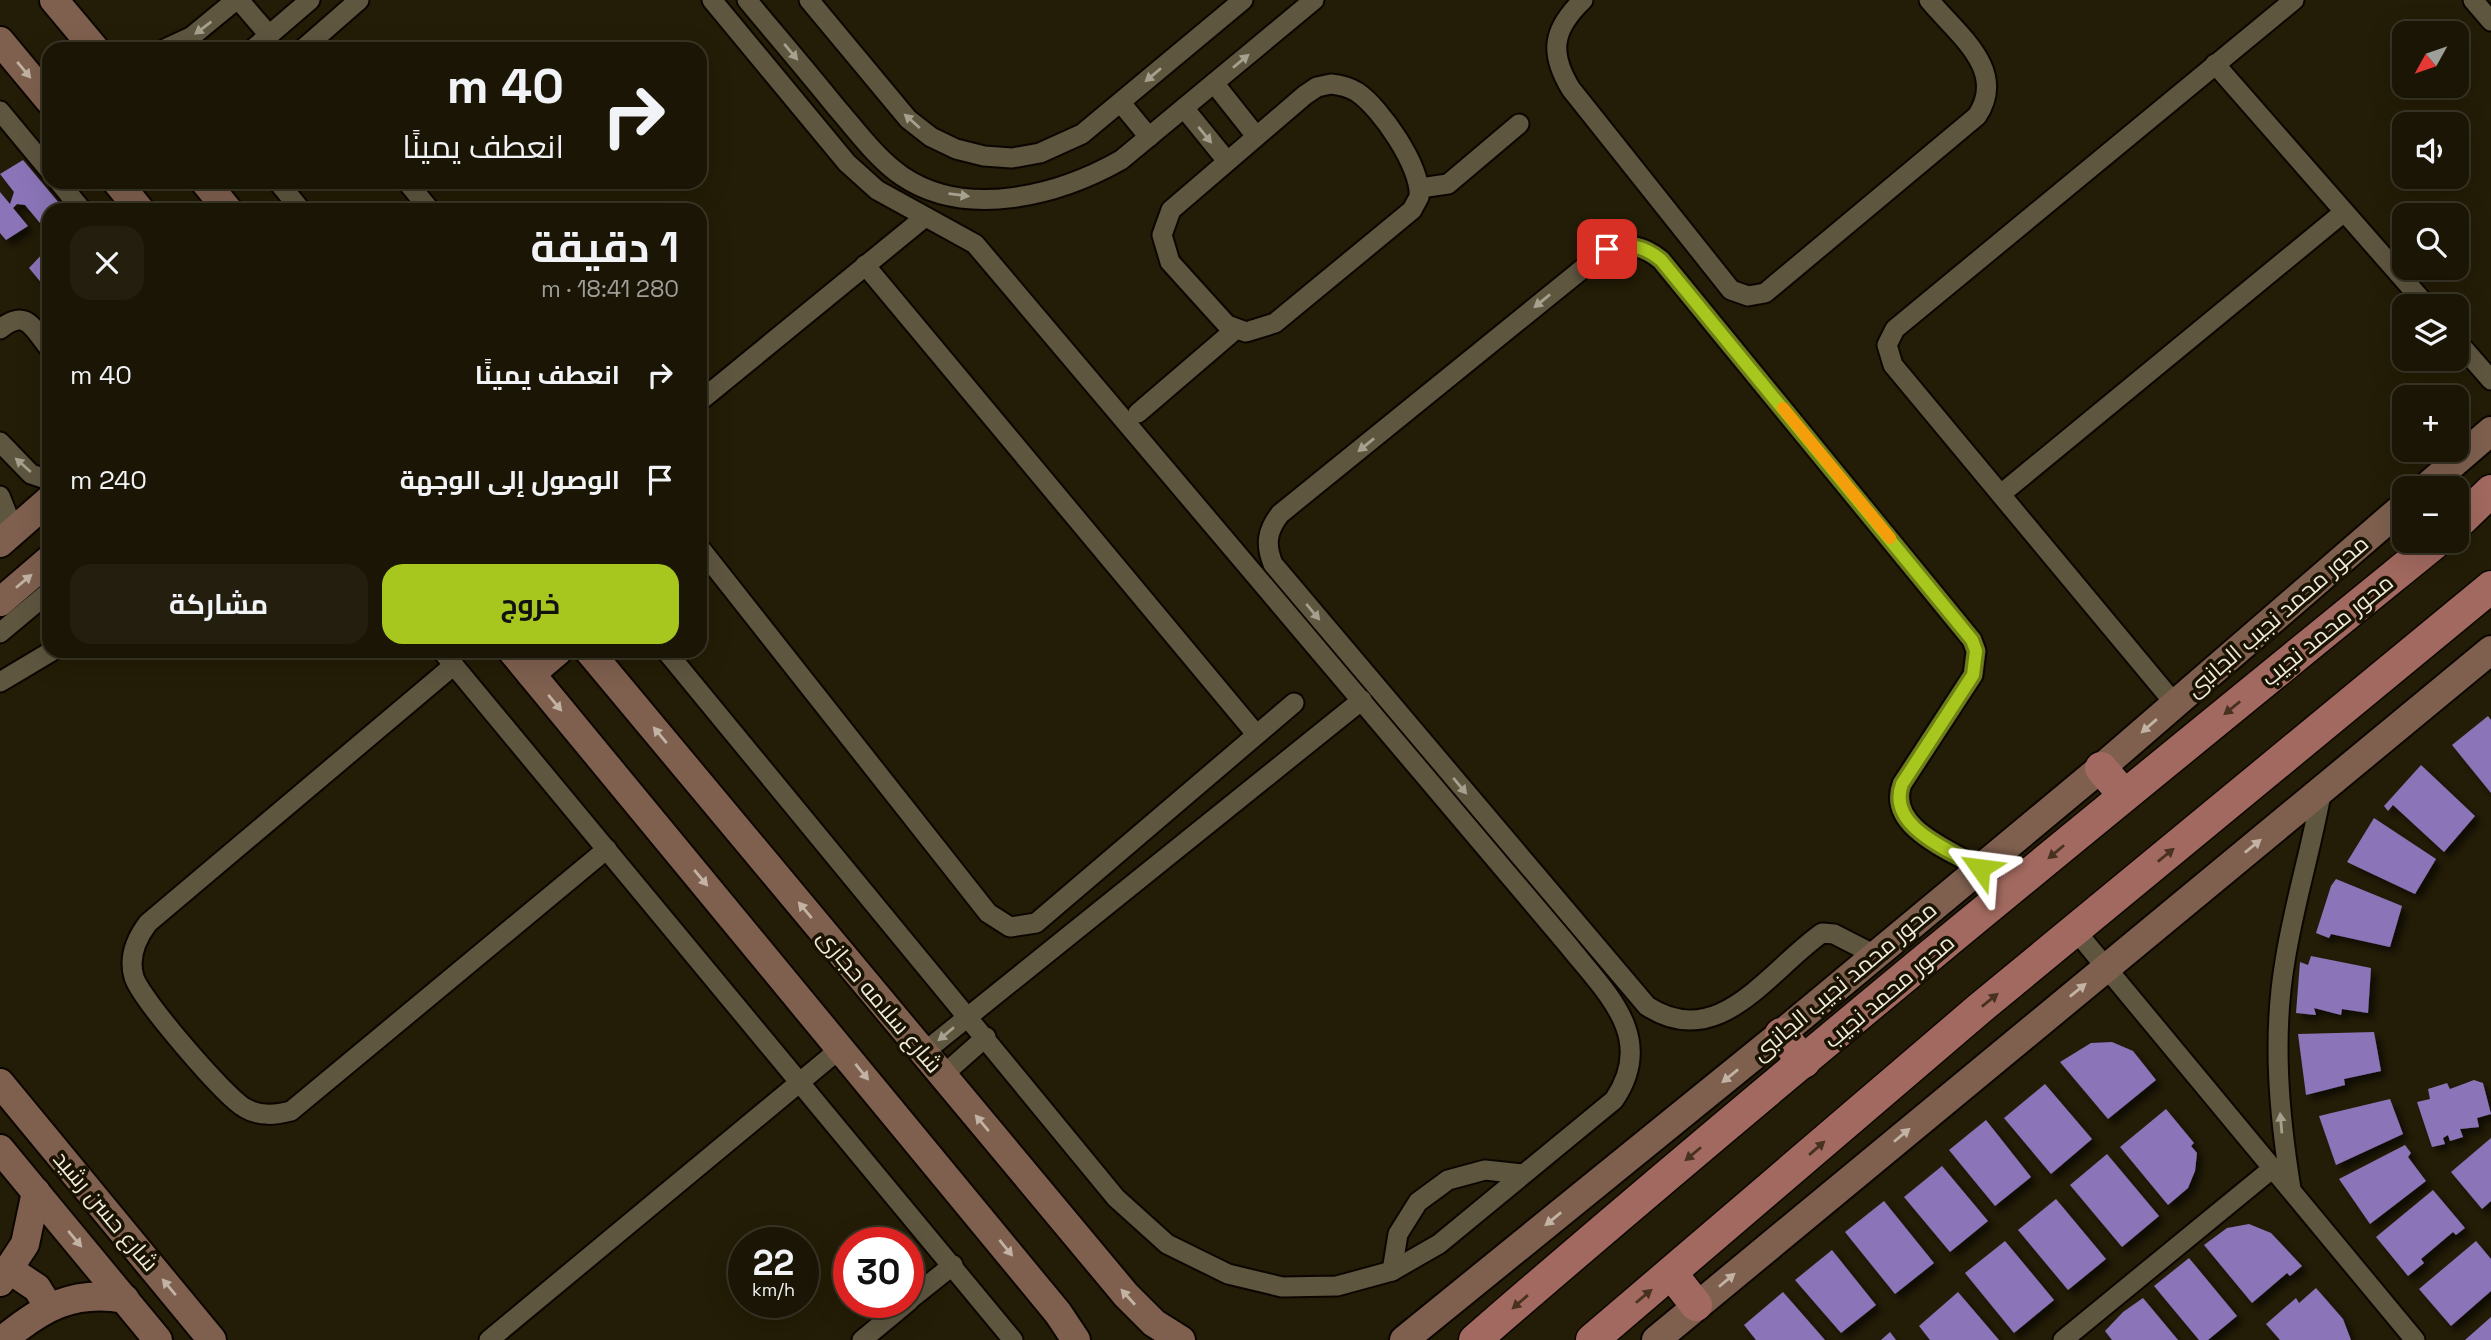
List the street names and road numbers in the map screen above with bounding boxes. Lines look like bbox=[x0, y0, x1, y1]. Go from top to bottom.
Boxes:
street label: محور محمد نجيب الجانبى bbox=[2180, 529, 2374, 703]
street label: محور محمد نجيب bbox=[2255, 568, 2399, 692]
street label: محور محمد نجيب الجانبى bbox=[1746, 896, 1942, 1066]
street label: شارع سلامه حجازى bbox=[810, 923, 949, 1080]
street label: محور محمد نجيب bbox=[1818, 928, 1960, 1054]
street label: شارع حسن رشيد bbox=[46, 1144, 165, 1278]

